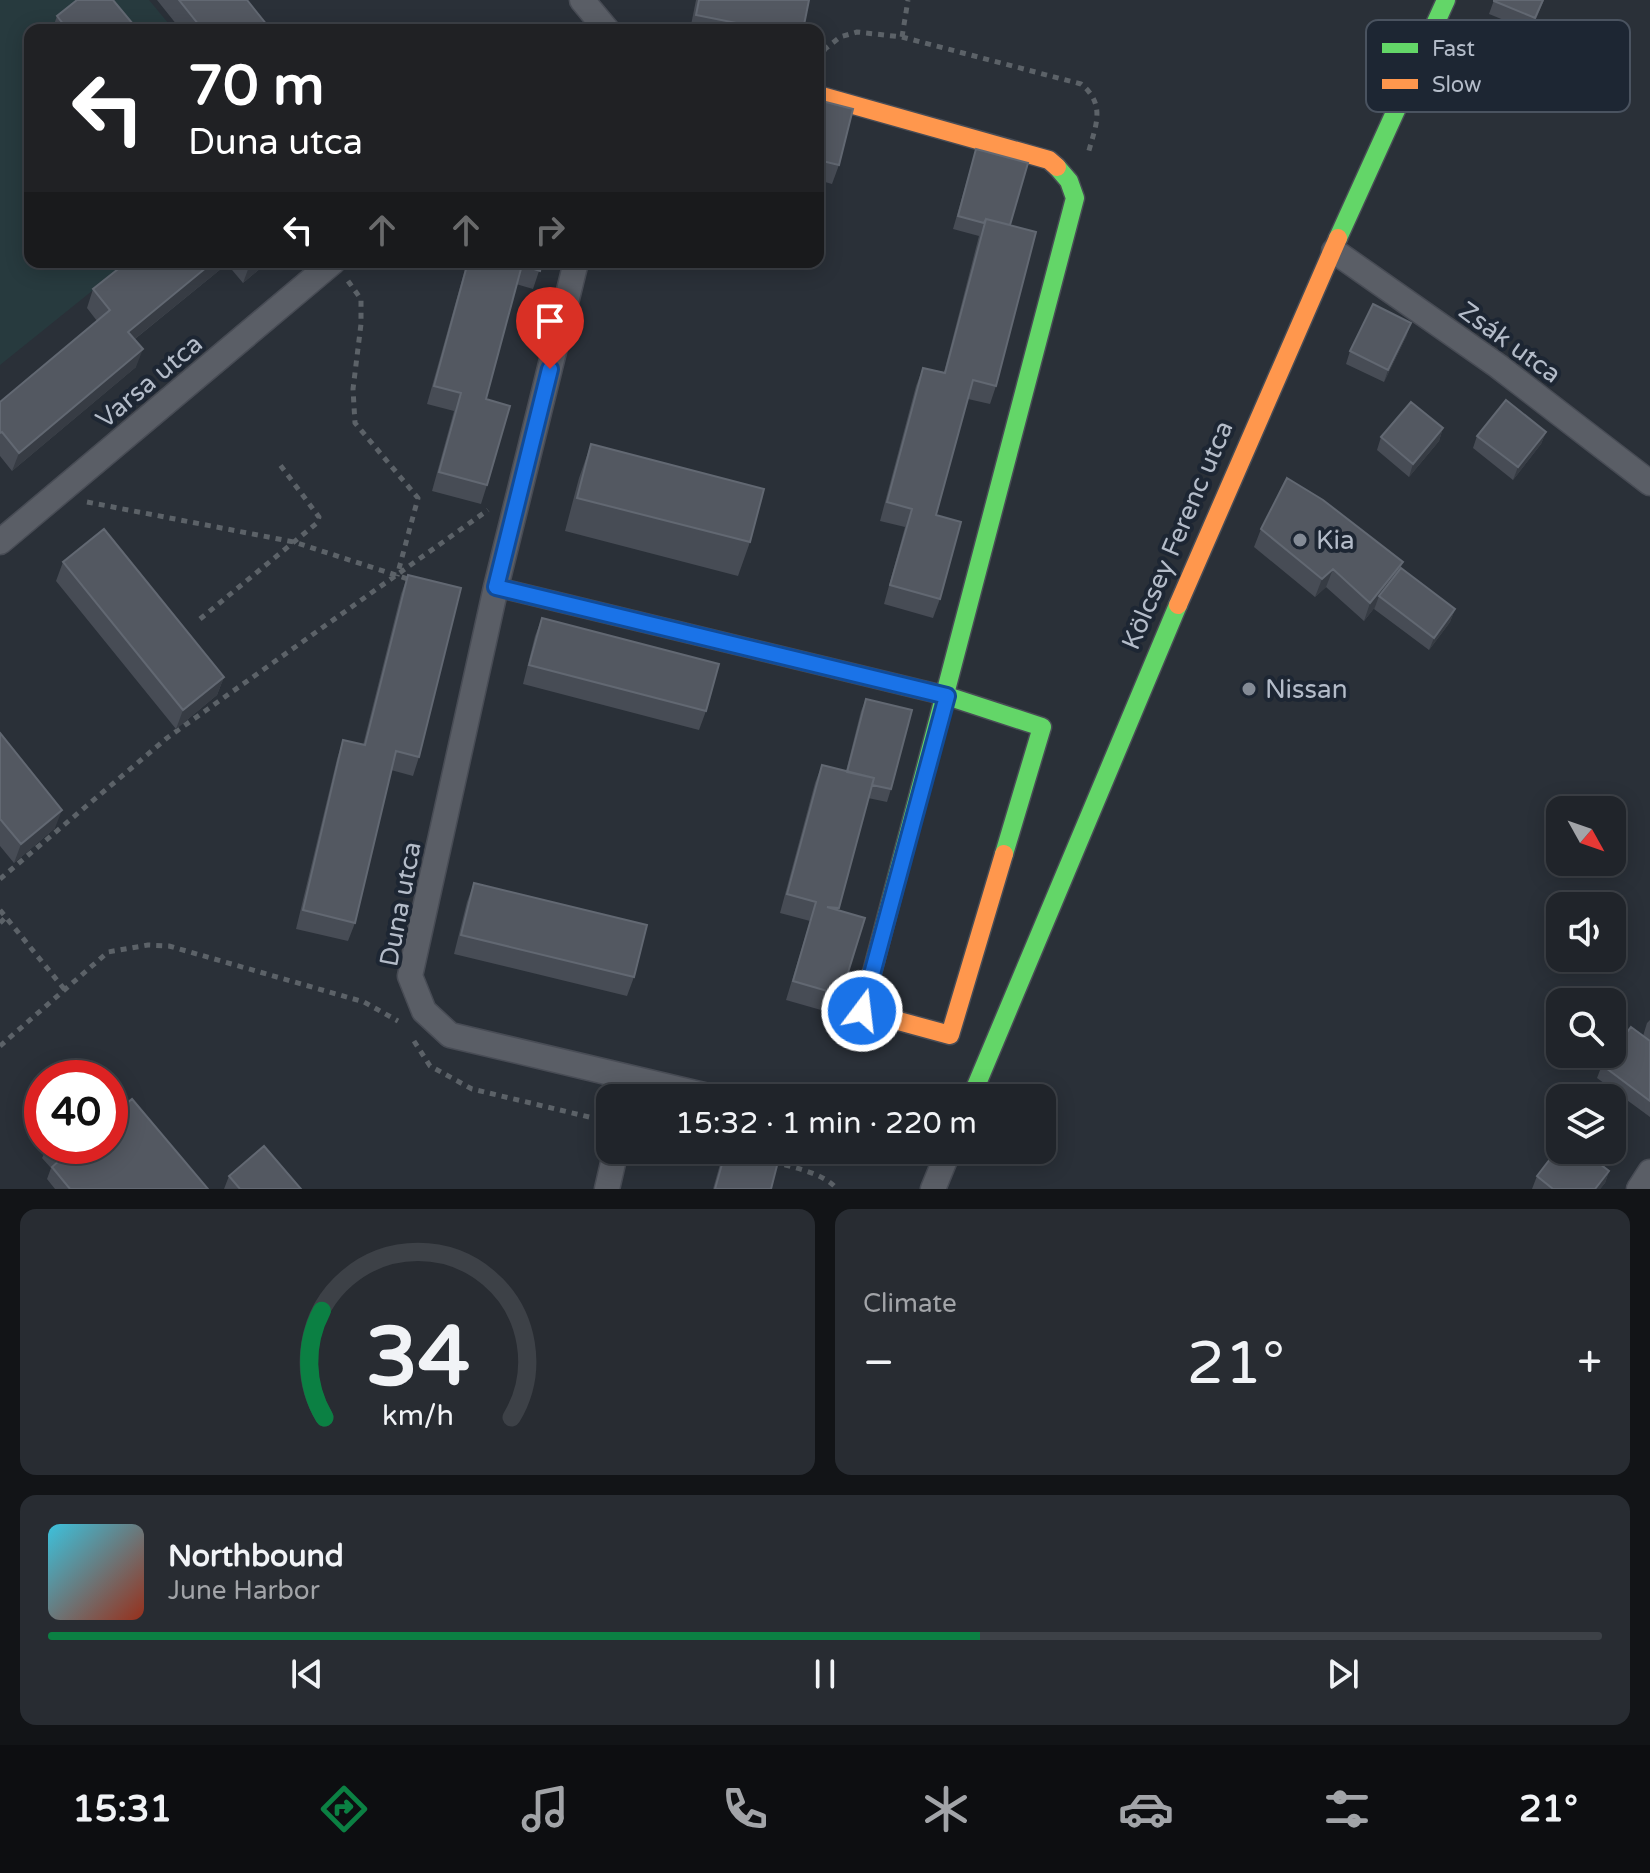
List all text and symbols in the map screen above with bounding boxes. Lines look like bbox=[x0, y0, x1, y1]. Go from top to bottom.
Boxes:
legend bbox=[1366, 20, 1630, 112]
text: Fast bbox=[1432, 36, 1475, 62]
text: 70 m bbox=[188, 53, 324, 120]
icon: left bbox=[56, 56, 160, 160]
text: Slow bbox=[1432, 72, 1482, 98]
text: Duna utca bbox=[188, 121, 363, 164]
icon: left bbox=[276, 208, 320, 252]
icon: ahead bbox=[360, 208, 404, 252]
icon: ahead bbox=[444, 208, 488, 252]
icon: right bbox=[528, 208, 572, 252]
pin bbox=[516, 287, 584, 369]
street label: Zsák utca bbox=[1453, 295, 1567, 390]
icon: arrive bbox=[528, 299, 572, 343]
street label: Varsa utca bbox=[90, 328, 209, 435]
street label: Kölcsey Ferenc utca bbox=[1115, 416, 1240, 654]
place label: Kia bbox=[1316, 525, 1355, 556]
marker: Kia bbox=[1291, 531, 1309, 549]
place label: Nissan bbox=[1265, 674, 1348, 705]
marker: Nissan bbox=[1240, 680, 1258, 698]
north arrow bbox=[1546, 796, 1626, 876]
map controls bbox=[1546, 796, 1626, 1164]
street label: Duna utca bbox=[373, 839, 428, 969]
button: sound bbox=[1546, 892, 1626, 972]
position arrow bbox=[820, 969, 904, 1053]
button: search bbox=[1546, 988, 1626, 1068]
speed limit sign: 40 bbox=[24, 1060, 128, 1164]
button: layers bbox=[1546, 1084, 1626, 1164]
text: 15:32 · 1 min · 220 m bbox=[675, 1105, 977, 1142]
text: Climate bbox=[863, 1288, 957, 1319]
text: 34 bbox=[365, 1308, 470, 1408]
text: 21° bbox=[1187, 1328, 1285, 1400]
text: − bbox=[863, 1337, 894, 1390]
text: + bbox=[1577, 1337, 1602, 1390]
text: km/h bbox=[382, 1399, 453, 1433]
text: Northbound bbox=[168, 1538, 344, 1575]
text: June Harbor bbox=[168, 1575, 320, 1606]
icon: previous bbox=[285, 1652, 329, 1696]
icon: pause bbox=[803, 1652, 847, 1696]
icon: next bbox=[1321, 1652, 1365, 1696]
icon: directions bbox=[316, 1781, 372, 1837]
icon: music bbox=[517, 1781, 573, 1837]
icon: phone bbox=[717, 1781, 773, 1837]
icon: climate bbox=[918, 1781, 974, 1837]
icon: car bbox=[1118, 1781, 1174, 1837]
icon: filters bbox=[1319, 1781, 1375, 1837]
text: 15:31 bbox=[72, 1788, 172, 1831]
text: 21° bbox=[1519, 1788, 1578, 1831]

